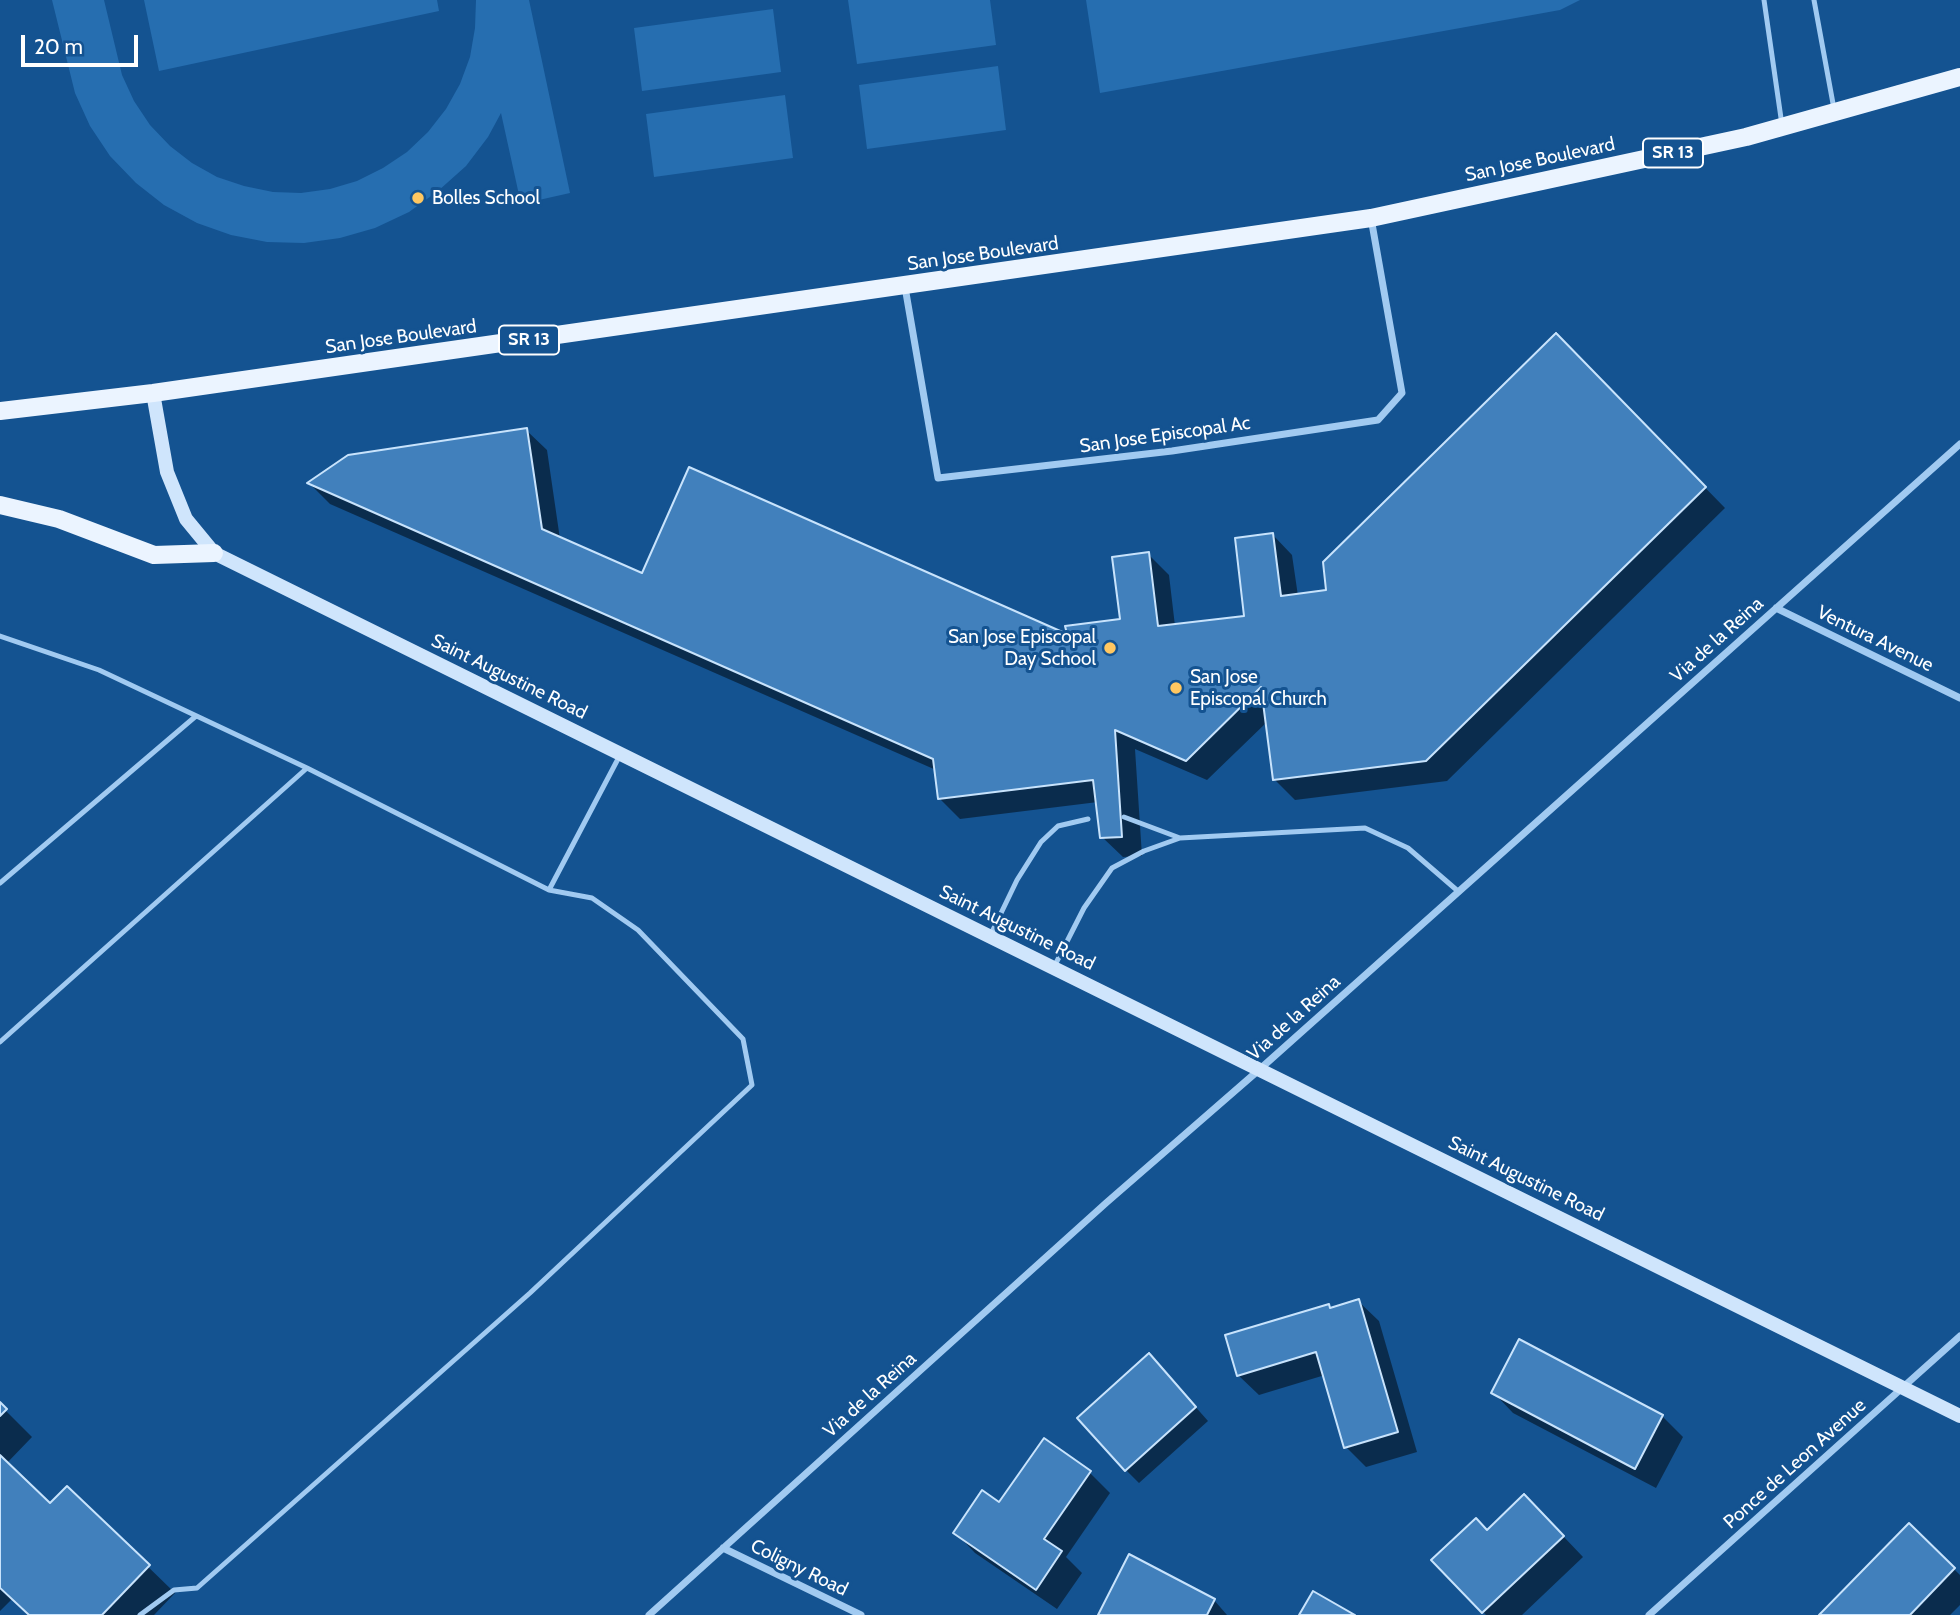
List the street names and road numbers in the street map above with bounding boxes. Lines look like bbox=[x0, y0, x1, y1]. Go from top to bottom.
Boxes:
street label: San Jose Boulevard bbox=[1463, 133, 1617, 187]
road number: SR 13 bbox=[1643, 138, 1703, 168]
street label: San Jose Boulevard bbox=[906, 232, 1060, 276]
street label: San Jose Boulevard bbox=[324, 315, 478, 359]
road number: SR 13 bbox=[499, 326, 559, 354]
street label: San Jose Episcopal Ac bbox=[1078, 412, 1252, 458]
street label: Via de la Reina bbox=[1666, 592, 1768, 688]
street label: Ventura Avenue bbox=[1813, 601, 1937, 677]
street label: Saint Augustine Road bbox=[427, 629, 591, 725]
street label: Saint Augustine Road bbox=[935, 880, 1099, 976]
street label: Via de la Reina bbox=[1243, 970, 1345, 1066]
street label: Saint Augustine Road bbox=[1444, 1131, 1608, 1227]
street label: Via de la Reina bbox=[819, 1347, 921, 1443]
street label: Ponce de Leon Avenue bbox=[1719, 1394, 1871, 1534]
street label: Coligny Road bbox=[747, 1535, 851, 1601]

